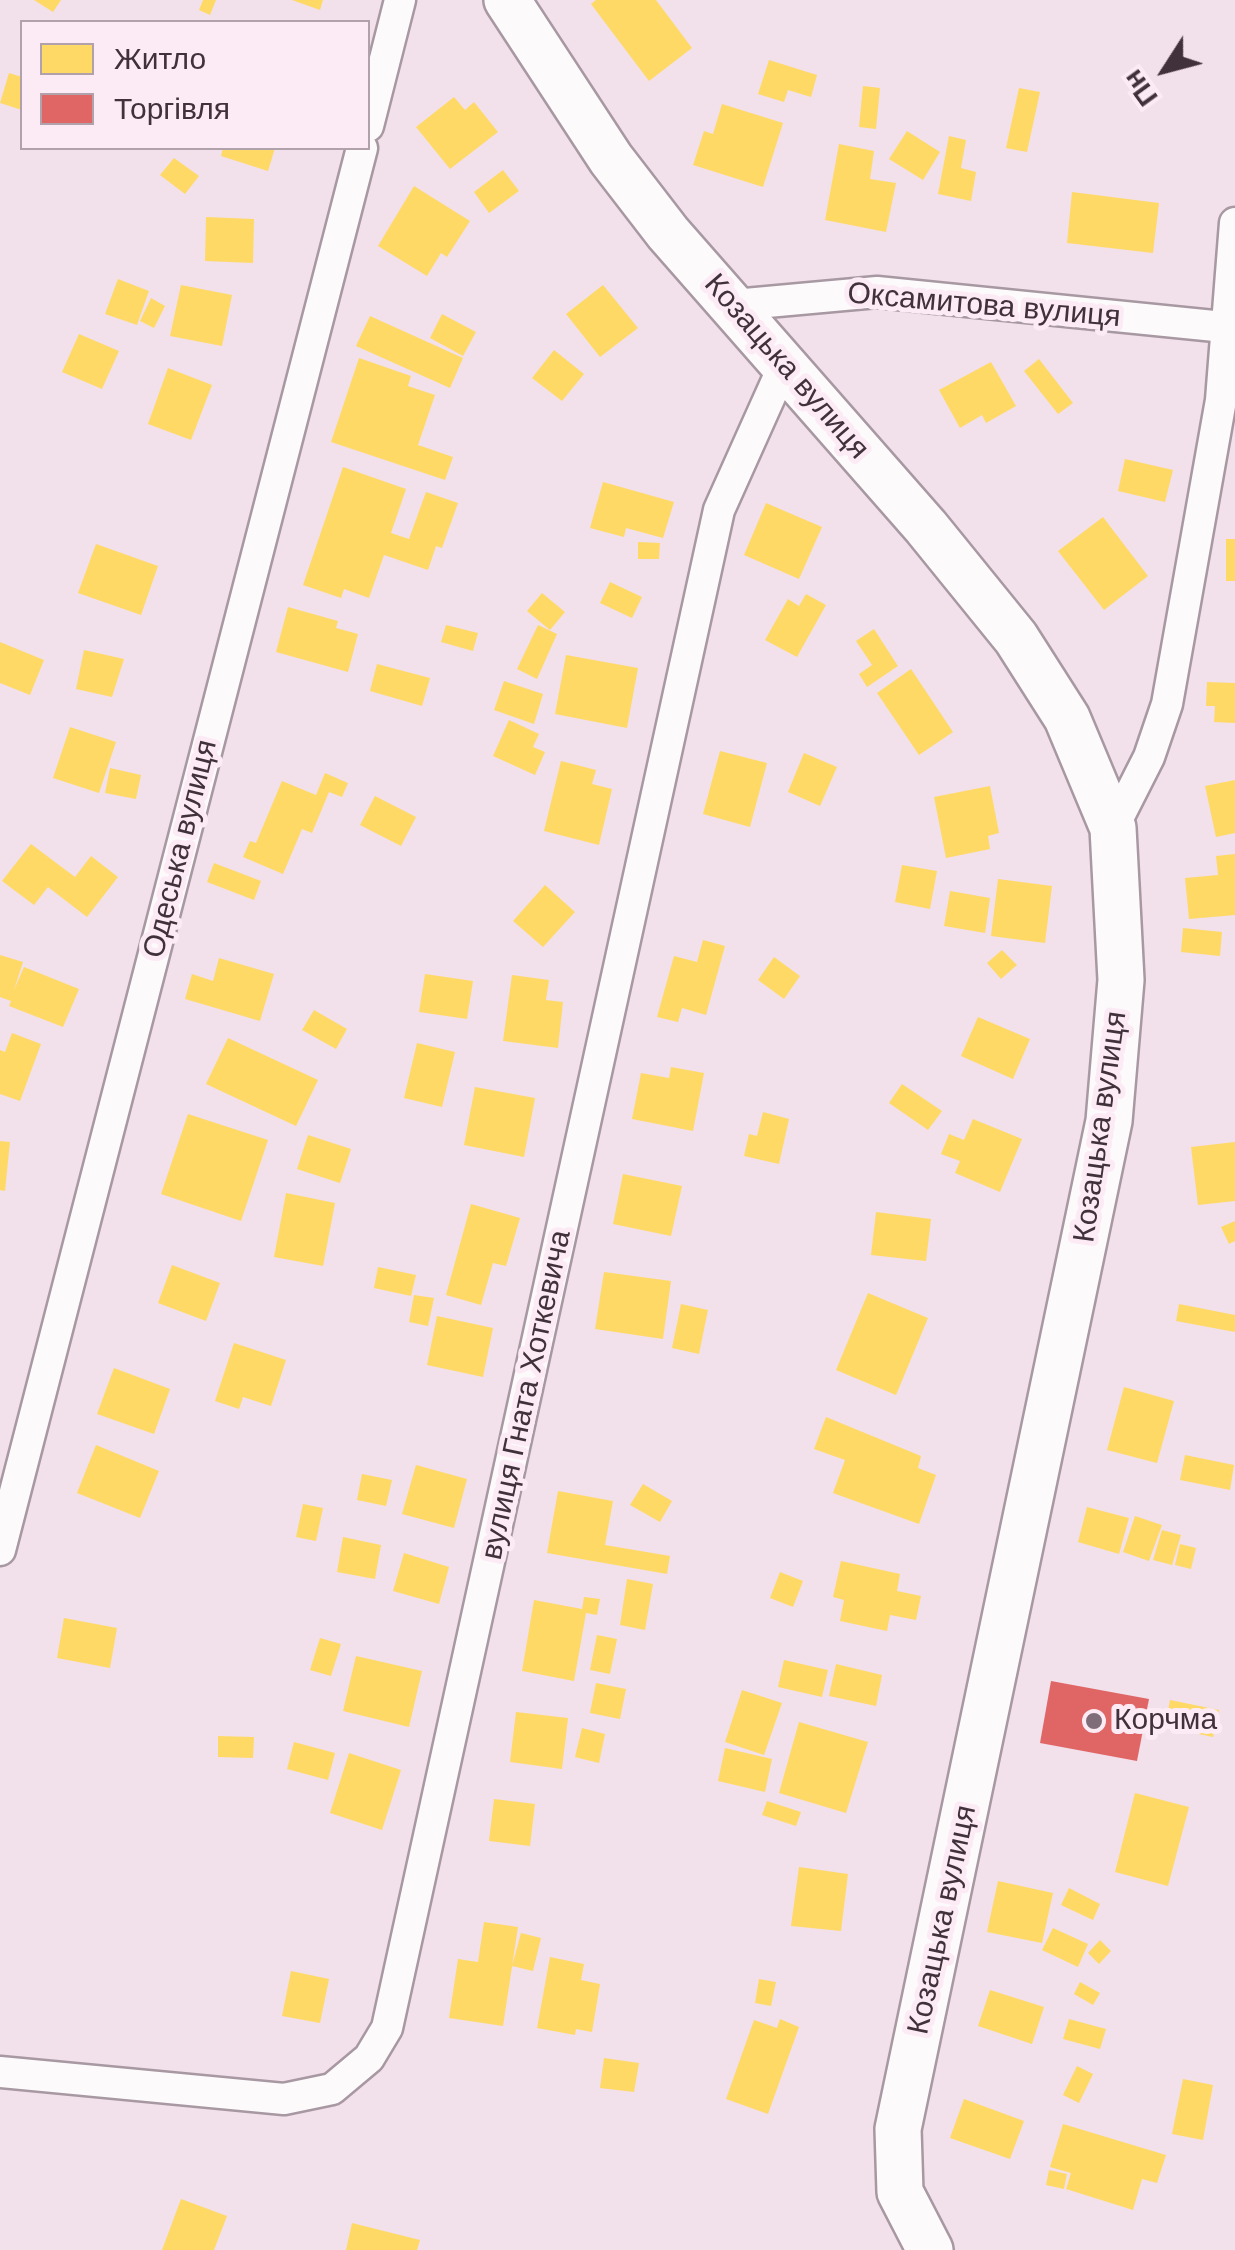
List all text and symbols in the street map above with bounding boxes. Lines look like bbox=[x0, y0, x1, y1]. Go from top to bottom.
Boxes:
legend bbox=[20, 20, 370, 150]
north arrow bbox=[1115, 20, 1215, 120]
text: Житло bbox=[114, 42, 206, 75]
text: Пн bbox=[1117, 64, 1164, 112]
text: Торгівля bbox=[114, 92, 230, 125]
street label: Козацька вулиця bbox=[696, 267, 876, 467]
street label: Оксамитова вулиця bbox=[846, 276, 1122, 336]
street label: Одеська вулиця bbox=[136, 736, 226, 962]
street label: Козацька вулиця bbox=[1067, 1009, 1135, 1245]
street label: вулиця Гната Хоткевича bbox=[474, 1227, 580, 1563]
place label: Корчма bbox=[1114, 1703, 1217, 1739]
marker: Корчма bbox=[1083, 1710, 1105, 1732]
street label: Козацька вулиця bbox=[901, 1802, 985, 2038]

